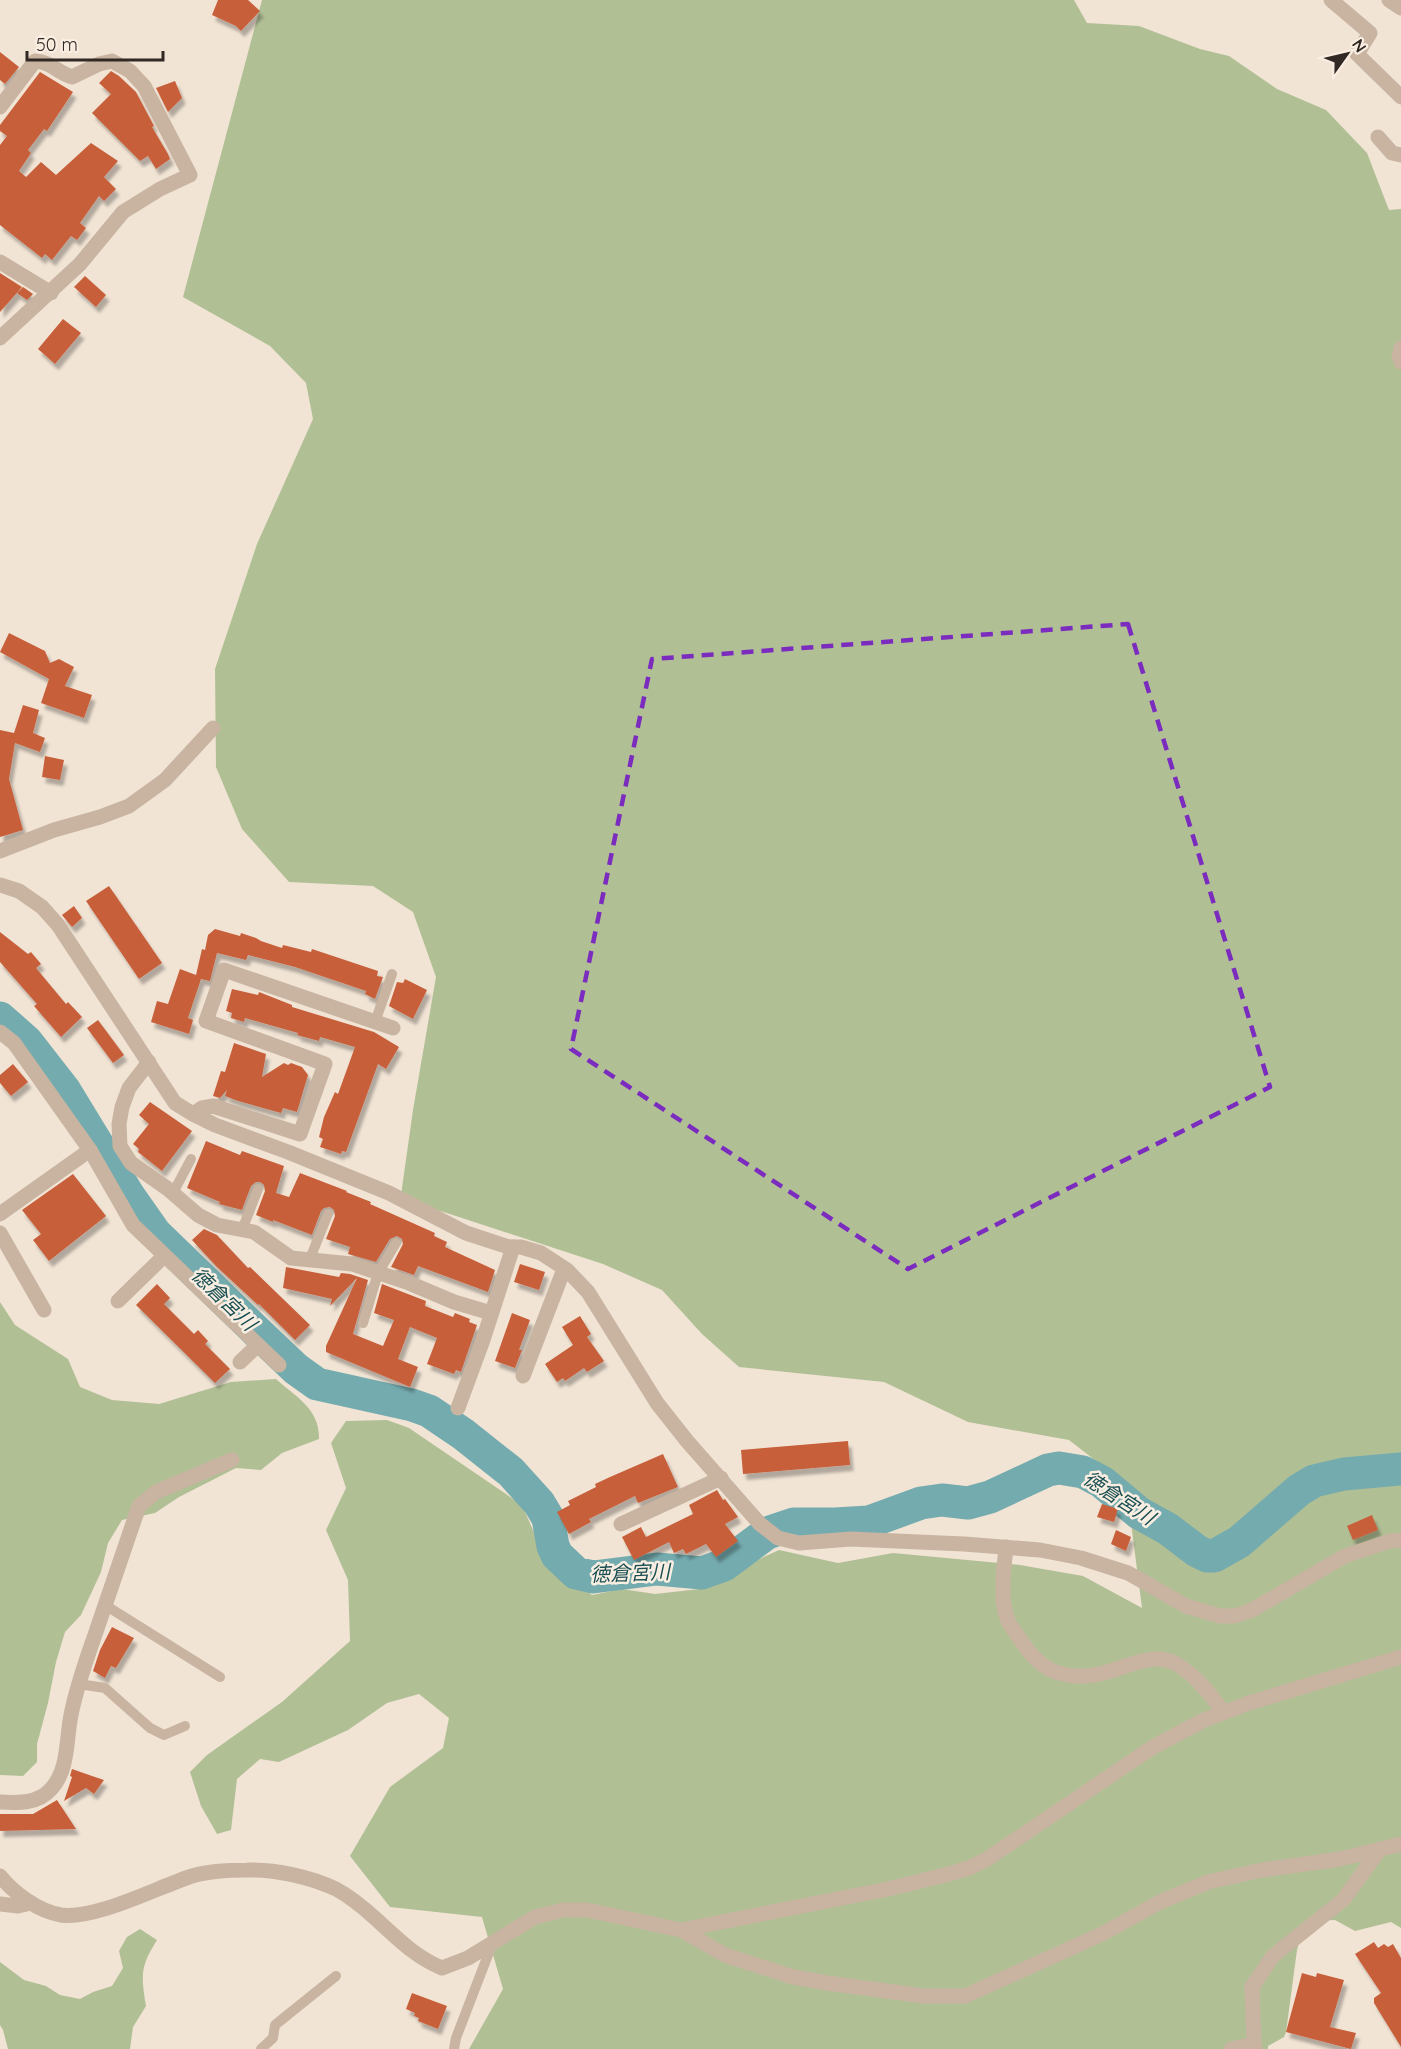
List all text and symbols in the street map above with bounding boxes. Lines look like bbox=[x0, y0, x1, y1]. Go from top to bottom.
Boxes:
scale bar bbox=[27, 24, 164, 62]
north arrow bbox=[1317, 24, 1377, 84]
text: 50 m bbox=[36, 33, 78, 56]
text: N bbox=[1348, 35, 1371, 56]
water label: 徳倉宮川 bbox=[187, 1262, 263, 1337]
water label: 徳倉宮川 bbox=[1079, 1465, 1161, 1531]
water label: 徳倉宮川 bbox=[590, 1559, 672, 1586]

